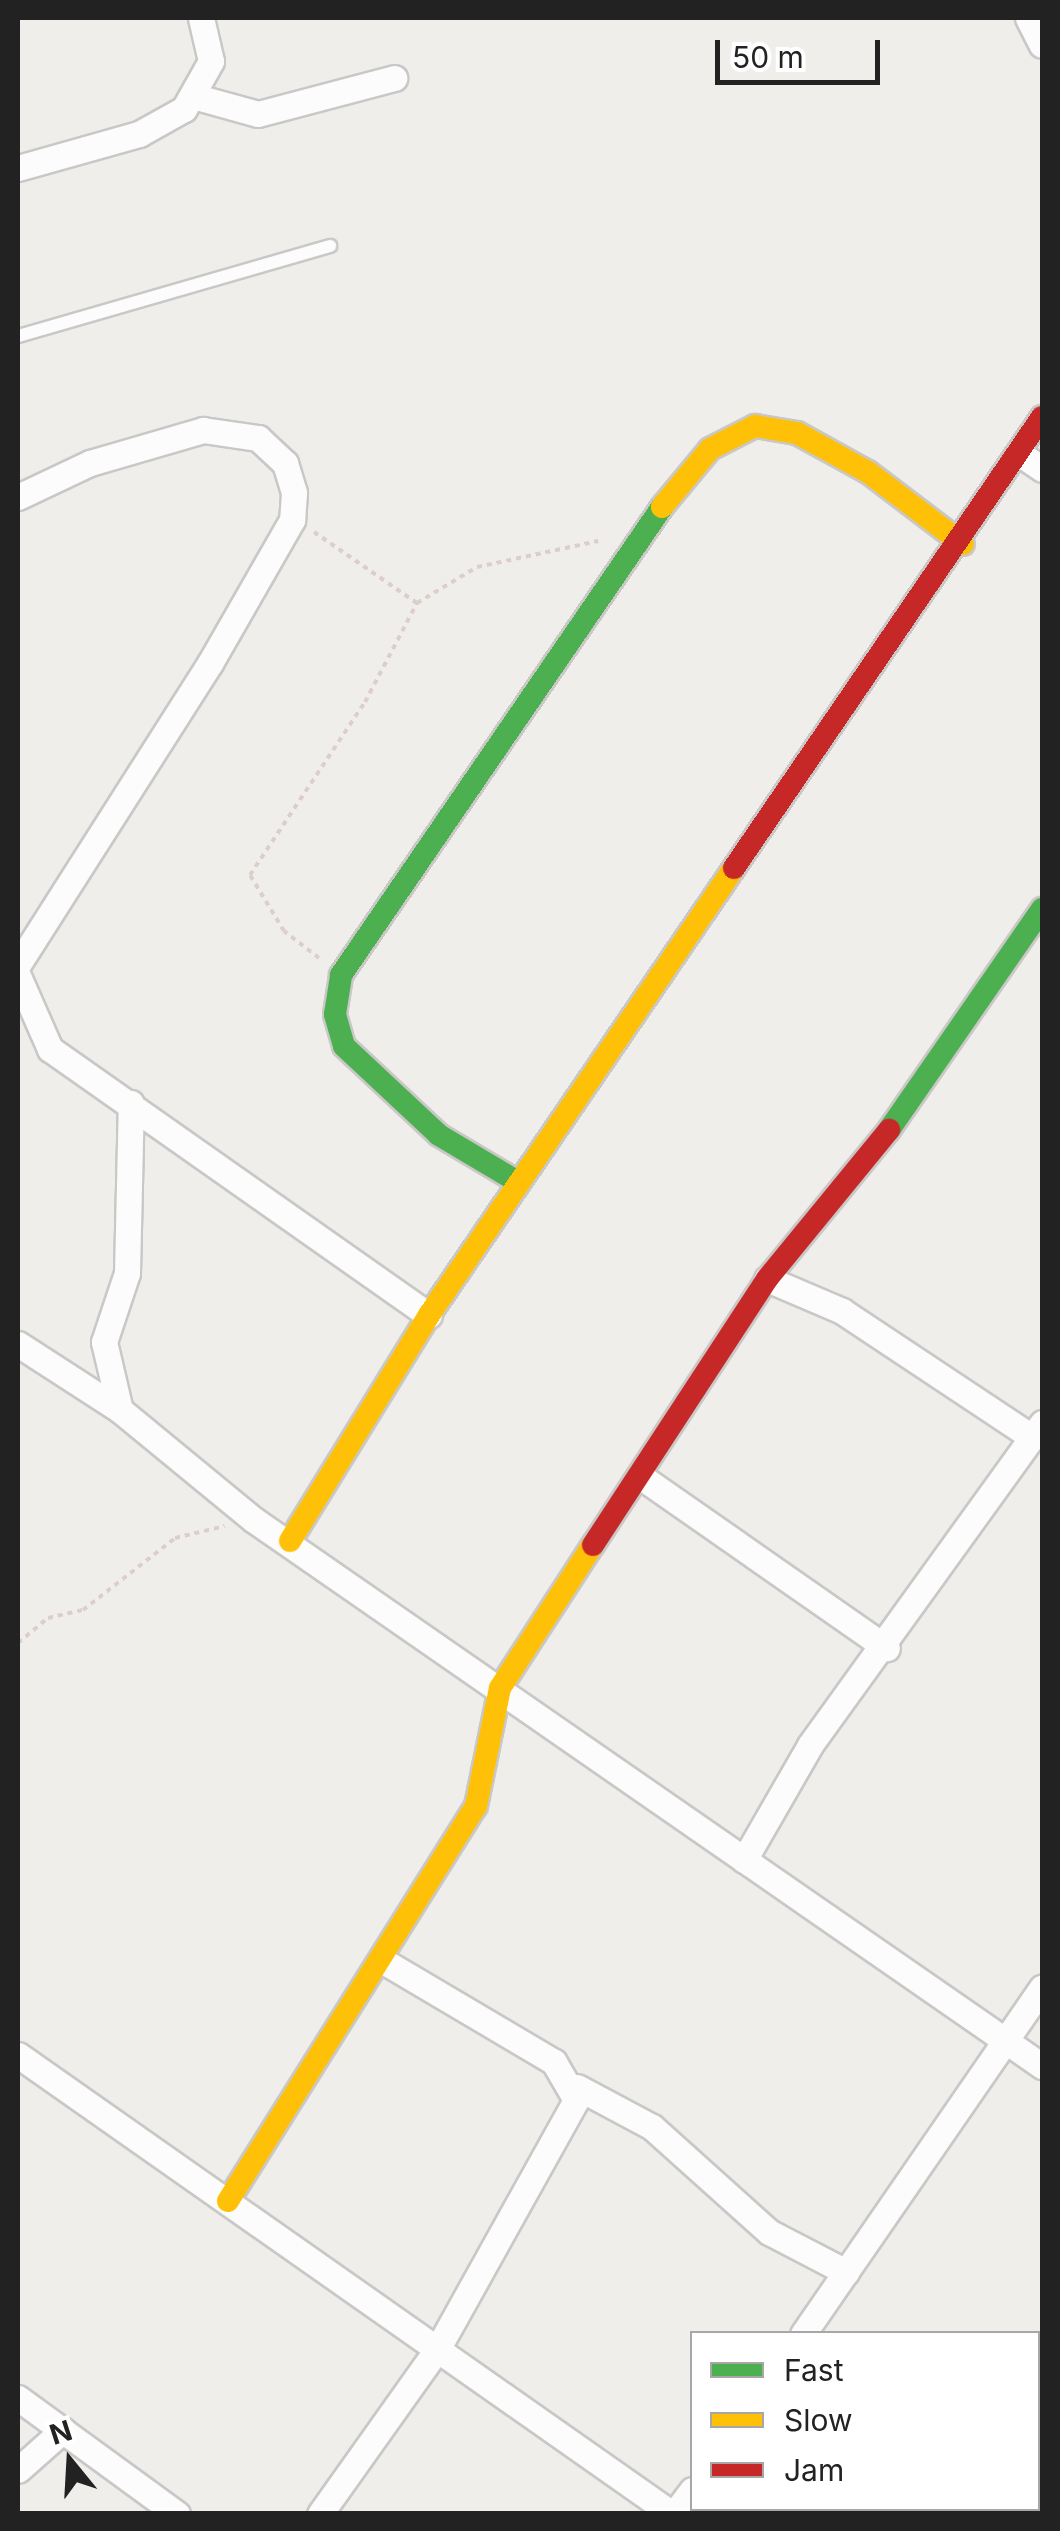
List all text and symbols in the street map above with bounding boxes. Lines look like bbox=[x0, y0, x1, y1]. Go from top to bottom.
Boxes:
scale bar bbox=[720, 20, 885, 82]
text: 50 m bbox=[732, 39, 804, 75]
legend bbox=[690, 2331, 1040, 2511]
text: Fast bbox=[784, 2352, 843, 2388]
text: Slow bbox=[784, 2402, 853, 2438]
north arrow bbox=[20, 2411, 120, 2511]
text: N bbox=[45, 2413, 76, 2452]
text: Jam bbox=[784, 2452, 844, 2488]

